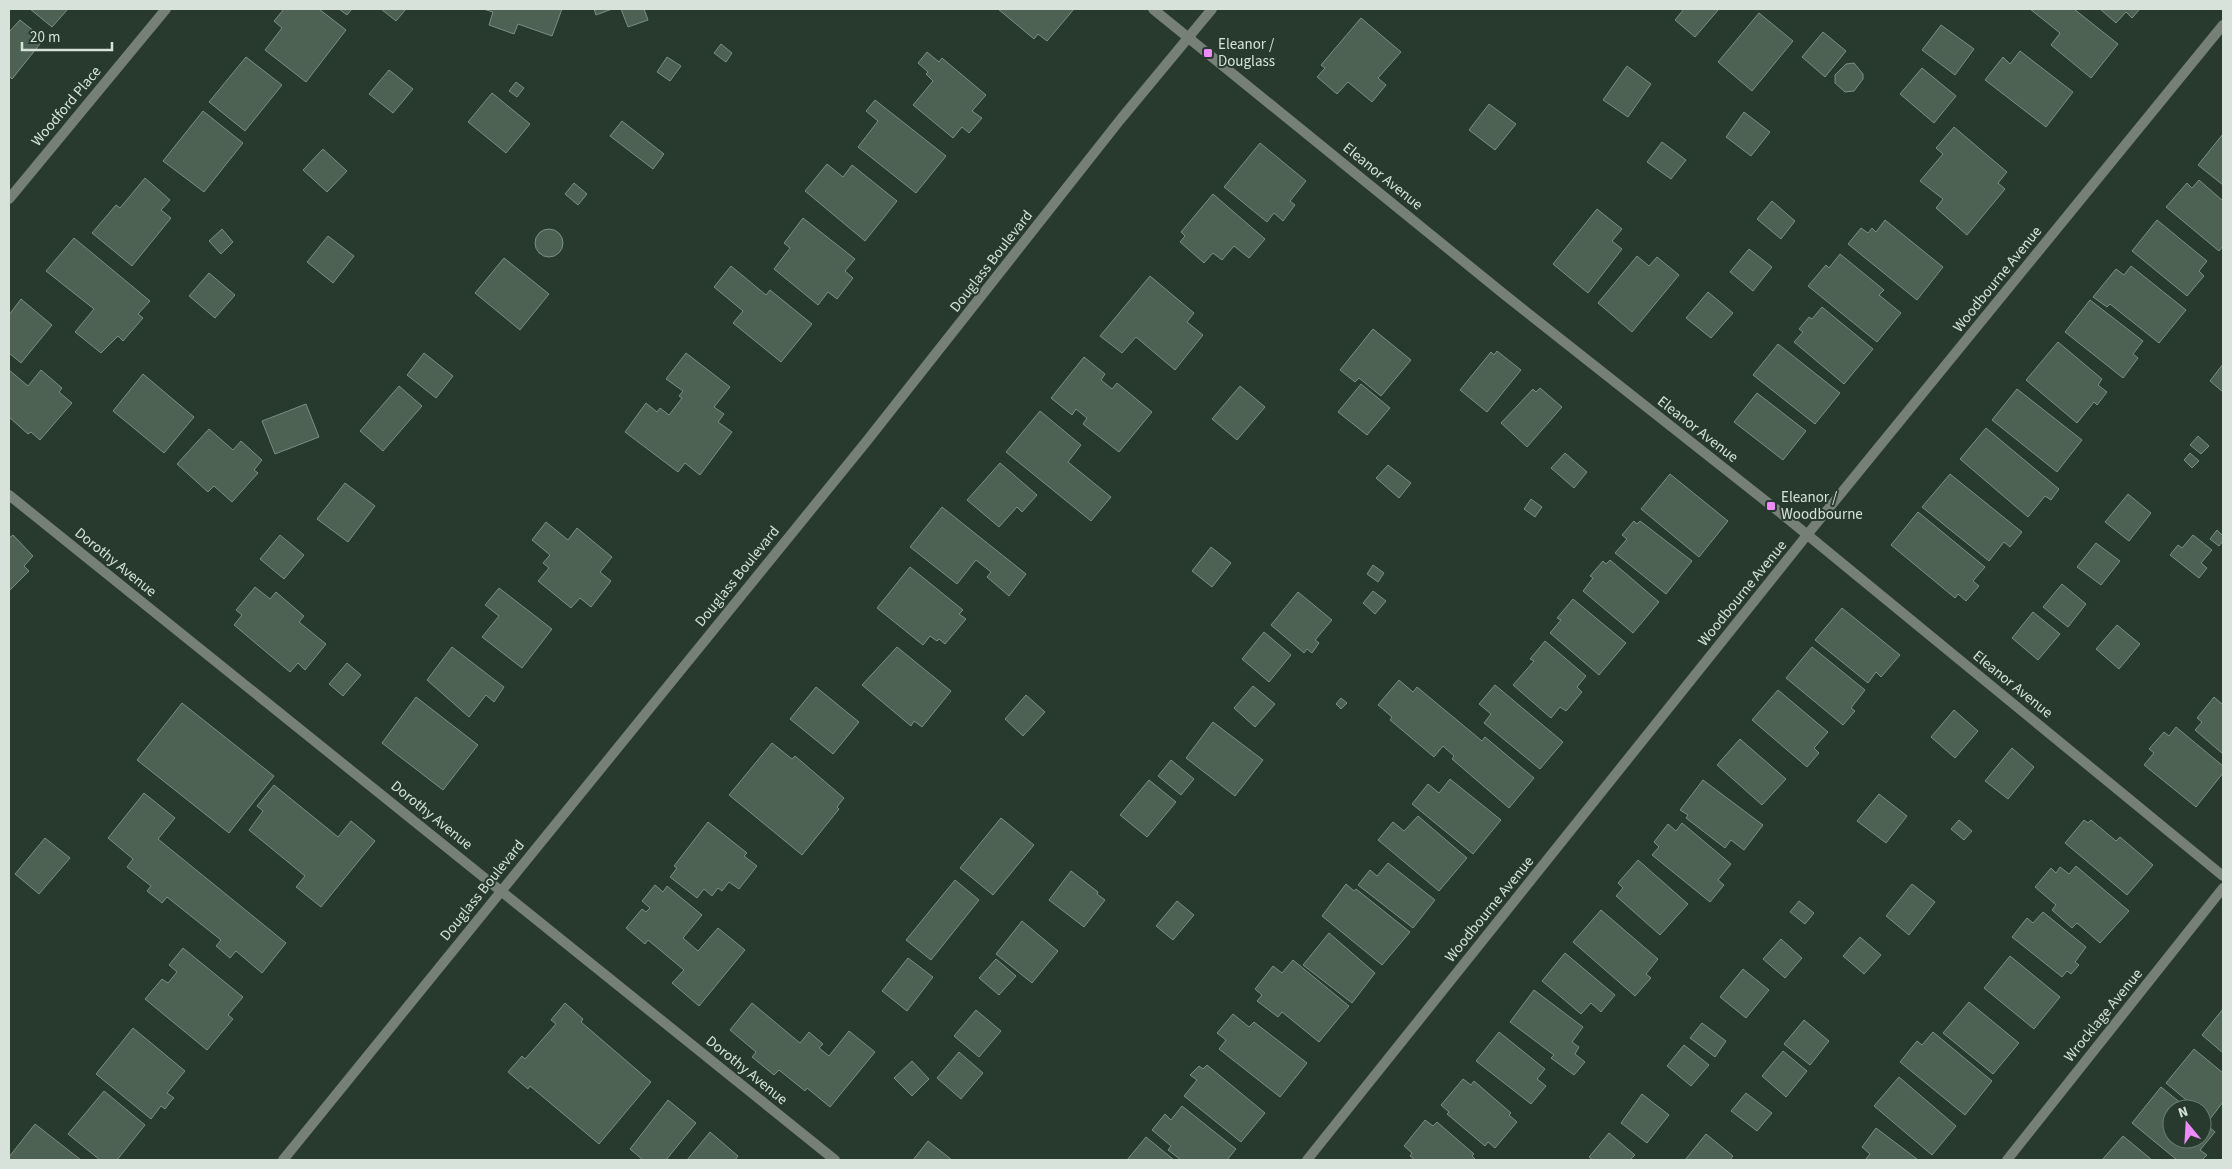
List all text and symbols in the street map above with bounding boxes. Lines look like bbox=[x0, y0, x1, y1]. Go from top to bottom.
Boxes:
scale bar bbox=[22, 20, 112, 52]
text: 20 m bbox=[30, 27, 60, 48]
place label: Eleanor / Douglass bbox=[1218, 34, 1275, 72]
marker: Eleanor / Douglass bbox=[1202, 47, 1214, 59]
street label: Woodford Place bbox=[27, 62, 106, 151]
street label: Eleanor Avenue bbox=[1338, 138, 1427, 215]
street label: Douglass Boulevard bbox=[945, 206, 1038, 317]
street label: Woodbourne Avenue bbox=[1948, 222, 2047, 337]
street label: Eleanor Avenue bbox=[1653, 391, 1742, 468]
place label: Eleanor / Woodbourne bbox=[1781, 487, 1863, 525]
marker: Eleanor / Woodbourne bbox=[1765, 500, 1777, 512]
street label: Douglass Boulevard bbox=[690, 521, 785, 631]
street label: Dorothy Avenue bbox=[70, 523, 161, 602]
street label: Woodbourne Avenue bbox=[1693, 536, 1792, 651]
street label: Eleanor Avenue bbox=[1968, 646, 2057, 723]
street label: Dorothy Avenue bbox=[386, 776, 477, 855]
street label: Douglass Boulevard bbox=[435, 835, 530, 945]
street label: Woodbourne Avenue bbox=[1440, 852, 1539, 967]
street label: Wrocklage Avenue bbox=[2059, 964, 2148, 1066]
street label: Dorothy Avenue bbox=[701, 1031, 792, 1110]
north arrow bbox=[2162, 1099, 2212, 1149]
text: N bbox=[2176, 1102, 2191, 1124]

